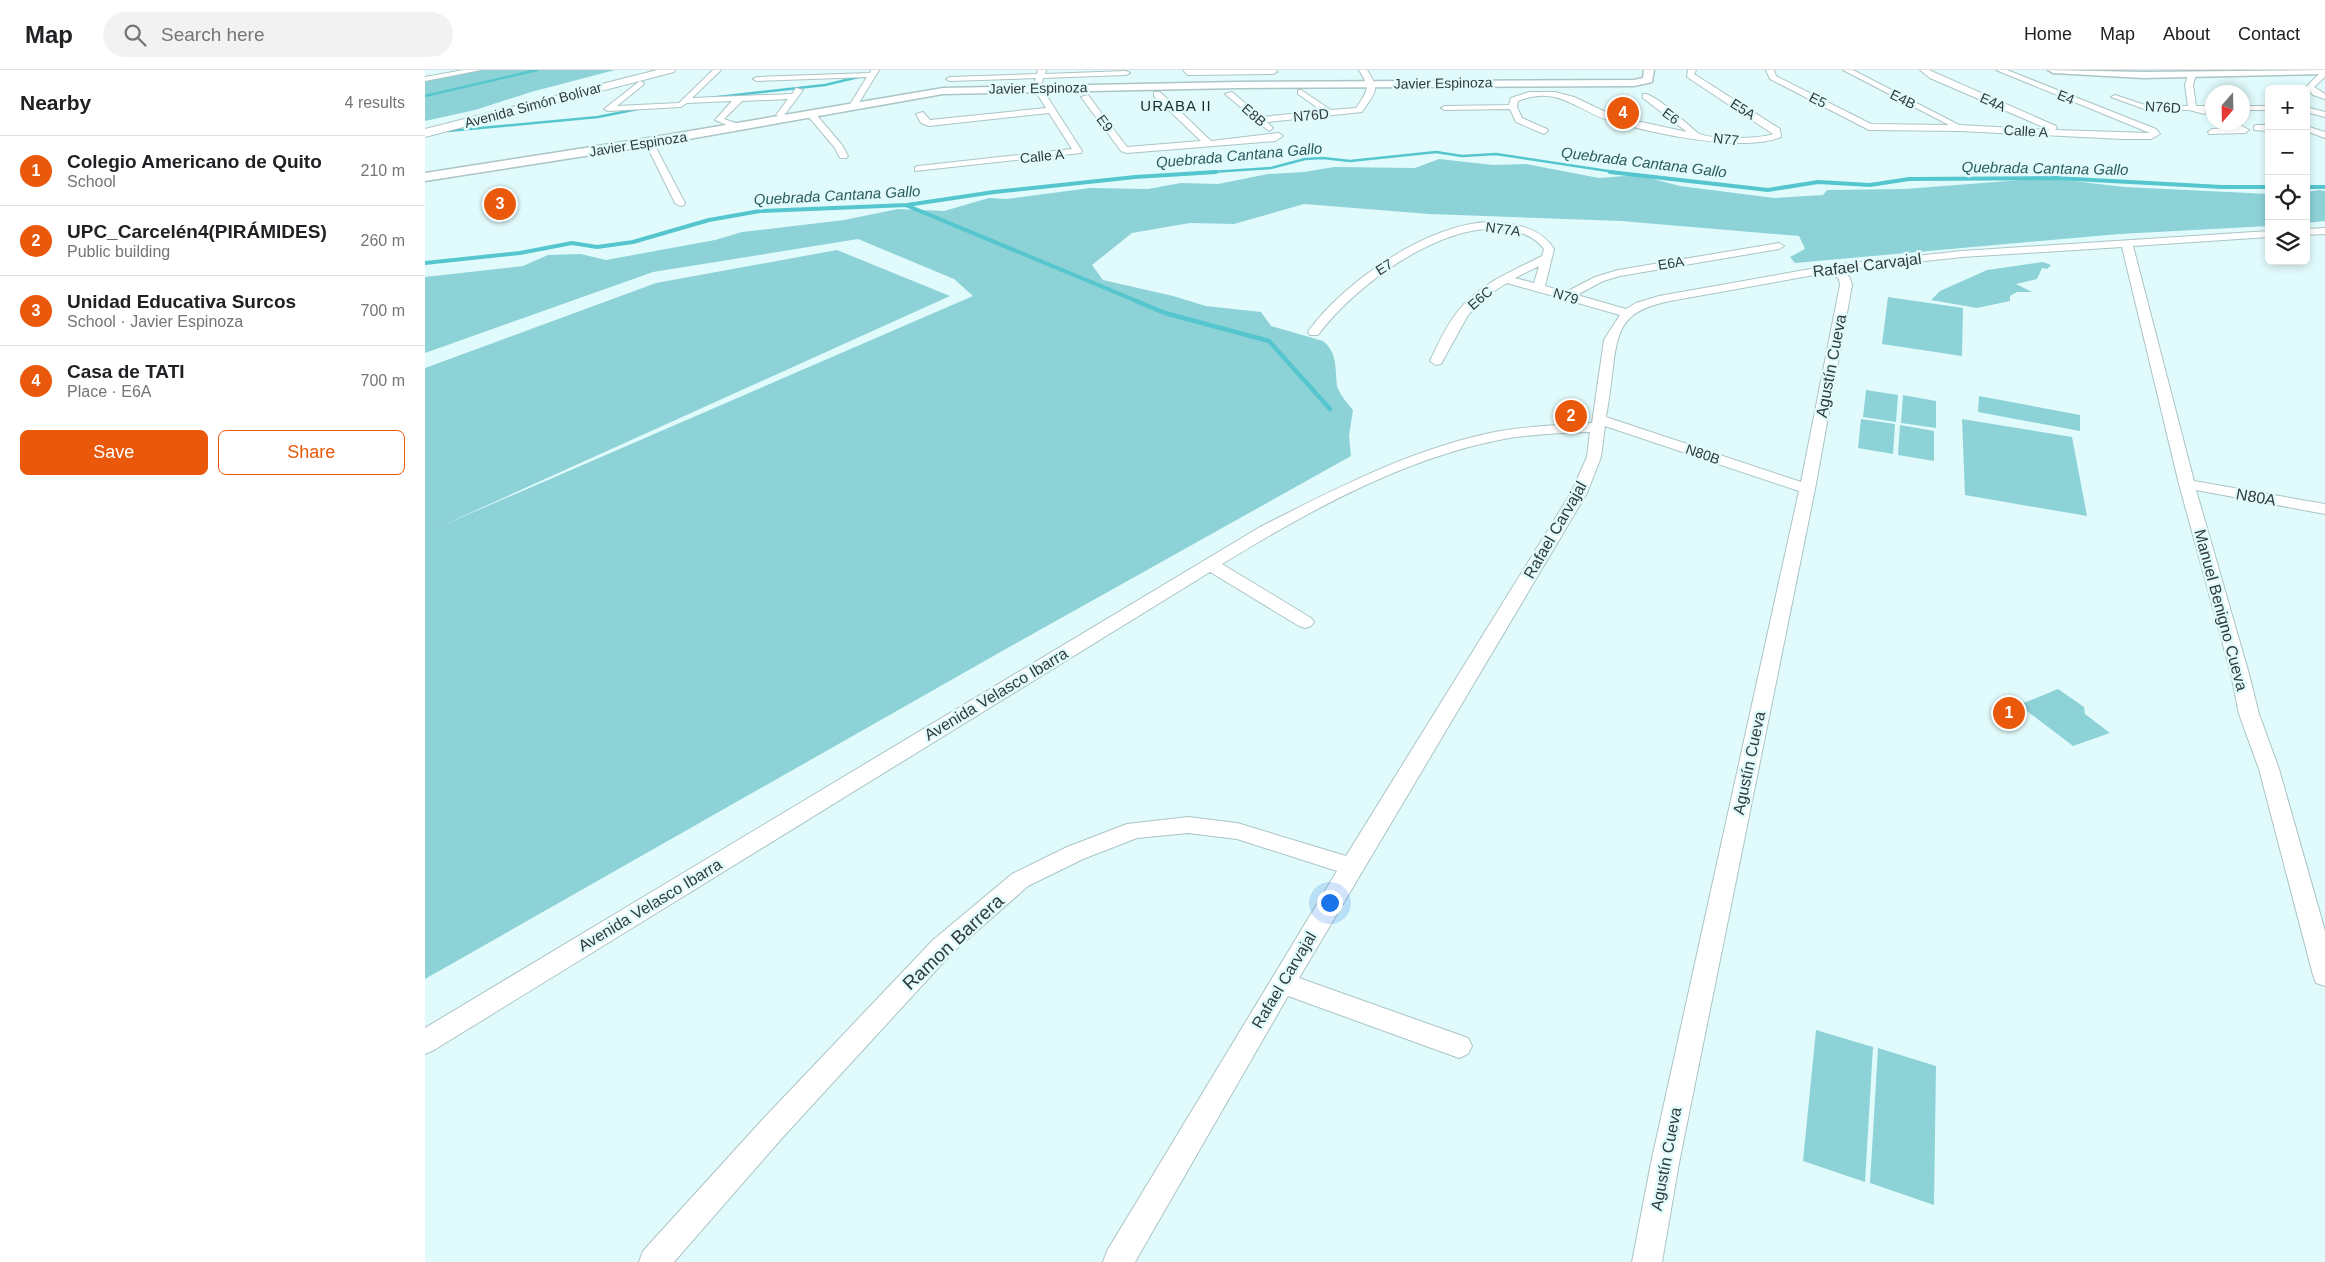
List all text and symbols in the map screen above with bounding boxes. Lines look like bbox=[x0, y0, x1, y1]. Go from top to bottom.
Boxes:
search box bbox=[103, 12, 453, 57]
text: Map bbox=[25, 21, 73, 48]
icon: search bbox=[121, 21, 149, 49]
text: Search here bbox=[161, 24, 265, 45]
text: Home bbox=[2024, 24, 2072, 44]
text: Map bbox=[2100, 24, 2135, 44]
text: About bbox=[2163, 24, 2210, 44]
text: Contact bbox=[2238, 24, 2300, 44]
street label: Javier Espinoza bbox=[1393, 74, 1493, 92]
street label: Avenida Simón Bolívar bbox=[463, 79, 604, 131]
street label: Javier Espinoza bbox=[988, 79, 1088, 97]
north arrow bbox=[2205, 85, 2250, 130]
map controls bbox=[2265, 85, 2310, 265]
button: + bbox=[2265, 85, 2310, 130]
street label: E4B bbox=[1888, 86, 1918, 112]
street label: E4 bbox=[2055, 86, 2077, 108]
street label: E5 bbox=[1807, 89, 1829, 111]
street label: E4A bbox=[1978, 89, 2009, 115]
text: Nearby bbox=[20, 91, 91, 114]
text: 4 results bbox=[345, 94, 405, 111]
pin: 4 bbox=[1607, 94, 1639, 132]
street label: E5A bbox=[1728, 95, 1759, 123]
district label: URABA II bbox=[1140, 97, 1212, 114]
street label: N76D bbox=[2145, 98, 2181, 116]
street label: E8B bbox=[1239, 100, 1269, 130]
street label: E6 bbox=[1659, 104, 1683, 128]
street label: N76D bbox=[1292, 105, 1330, 125]
street label: E9 bbox=[1093, 111, 1117, 135]
street label: Calle A bbox=[2003, 122, 2049, 140]
street label: Javier Espinoza bbox=[588, 128, 688, 160]
street label: N77 bbox=[1712, 129, 1740, 149]
button: − bbox=[2265, 130, 2310, 175]
water label: Quebrada Cantana Gallo bbox=[1155, 139, 1323, 171]
water label: Quebrada Cantana Gallo bbox=[1560, 143, 1728, 181]
street label: Calle A bbox=[1019, 146, 1066, 166]
text: Colegio Americano de Quito bbox=[67, 151, 322, 172]
water label: Quebrada Cantana Gallo bbox=[1961, 158, 2129, 178]
text: 1 bbox=[32, 162, 40, 179]
text: 210 m bbox=[361, 162, 405, 179]
text: School bbox=[67, 173, 116, 190]
button: locate bbox=[2265, 175, 2310, 220]
water label: Quebrada Cantana Gallo bbox=[753, 182, 921, 208]
pin: 3 bbox=[484, 185, 516, 223]
street label: N77A bbox=[1485, 219, 1522, 239]
button: layers bbox=[2265, 220, 2310, 265]
text: UPC_Carcelén4(PIRÁMIDES) bbox=[67, 221, 327, 242]
text: 2 bbox=[32, 232, 40, 249]
text: 260 m bbox=[361, 232, 405, 249]
text: Public building bbox=[67, 243, 170, 260]
street label: Rafael Carvajal bbox=[1812, 250, 1922, 280]
street label: E6A bbox=[1657, 253, 1686, 273]
street label: E7 bbox=[1372, 256, 1396, 278]
street label: E6C bbox=[1464, 283, 1496, 313]
street label: N79 bbox=[1551, 285, 1581, 307]
text: Unidad Educativa Surcos bbox=[67, 291, 296, 312]
text: 3 bbox=[32, 302, 40, 319]
text: 700 m bbox=[361, 302, 405, 319]
text: School · Javier Espinoza bbox=[67, 313, 243, 330]
street label: Agustín Cueva bbox=[1813, 313, 1849, 419]
text: Casa de TATI bbox=[67, 361, 185, 382]
text: 4 bbox=[32, 372, 40, 389]
text: 700 m bbox=[361, 372, 405, 389]
text: Place · E6A bbox=[67, 383, 151, 400]
pin: 2 bbox=[1555, 397, 1587, 435]
button: Save bbox=[20, 430, 208, 475]
button: Share bbox=[218, 430, 405, 475]
street label: N80B bbox=[1684, 441, 1722, 467]
street label: Rafael Carvajal bbox=[1520, 478, 1590, 582]
street label: N80A bbox=[2235, 485, 2278, 509]
street label: Manuel Benigno Cueva bbox=[2191, 527, 2251, 693]
street label: Avenida Velasco Ibarra bbox=[921, 644, 1071, 744]
pin: 1 bbox=[1993, 694, 2025, 732]
street label: Agustín Cueva bbox=[1730, 710, 1768, 816]
street label: Avenida Velasco Ibarra bbox=[575, 855, 725, 955]
street label: Ramon Barrera bbox=[898, 890, 1008, 994]
your location bbox=[1317, 890, 1343, 916]
street label: Rafael Carvajal bbox=[1249, 929, 1319, 1031]
street label: Agustín Cueva bbox=[1648, 1106, 1684, 1212]

